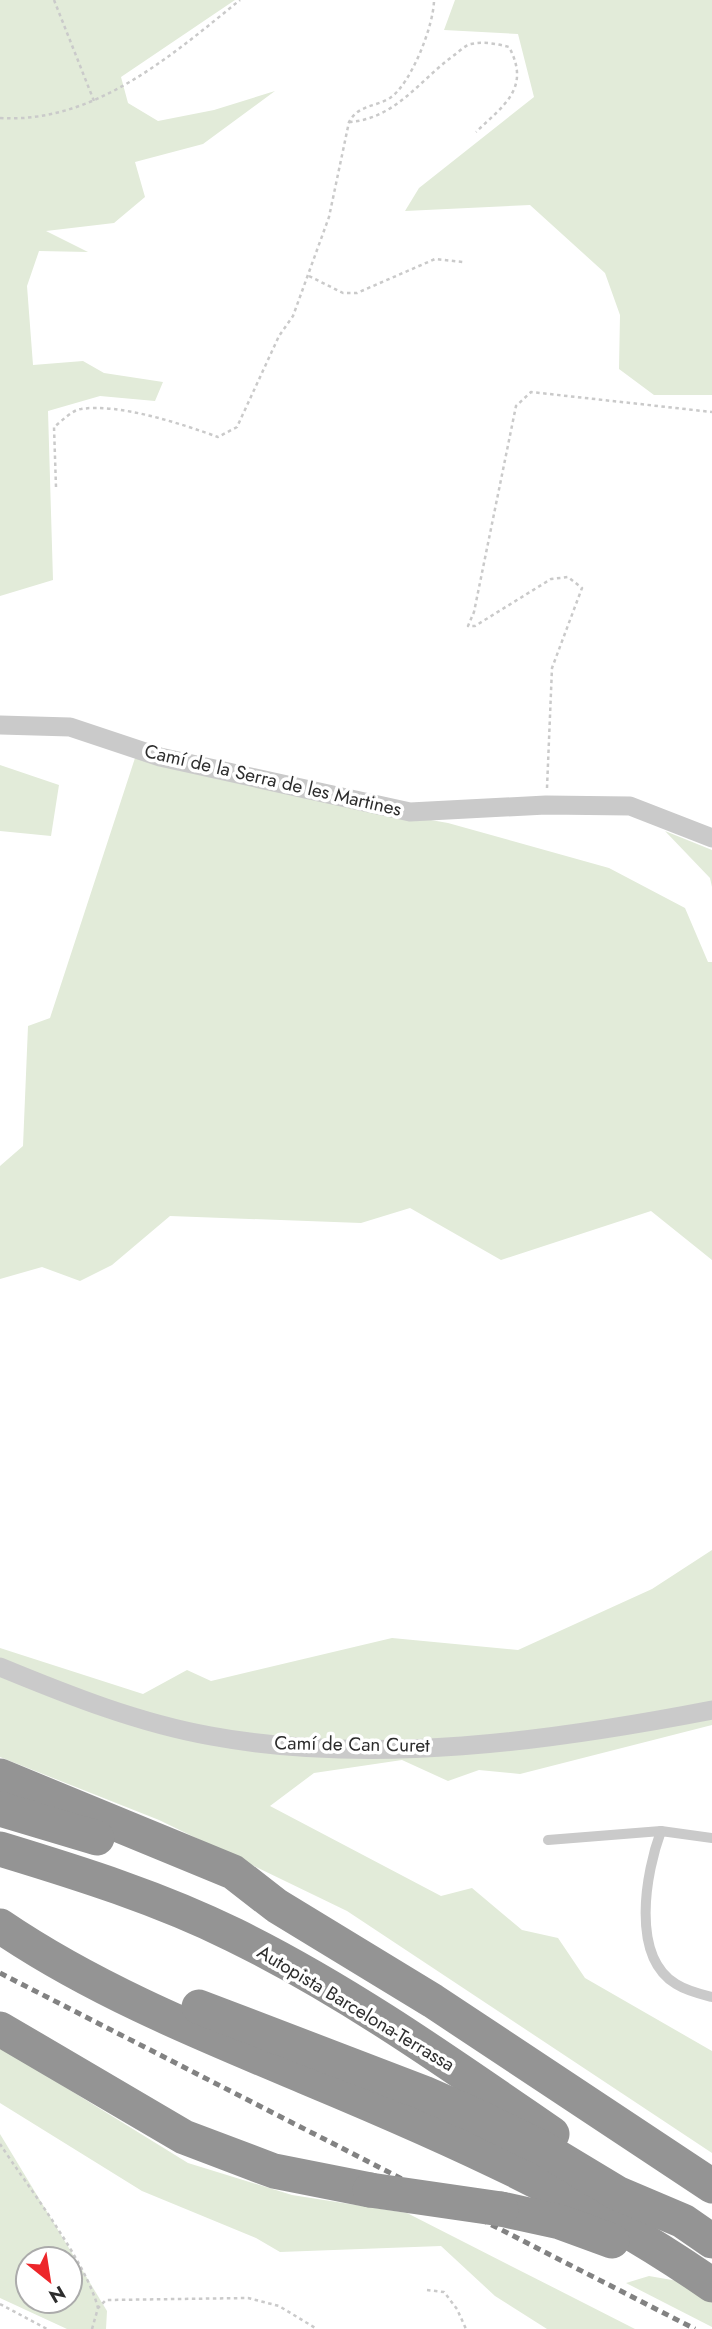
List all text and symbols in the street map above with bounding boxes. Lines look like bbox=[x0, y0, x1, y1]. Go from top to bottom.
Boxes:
street label: Camí de la Serra de les Martines bbox=[142, 737, 404, 823]
street label: Camí de Can Curet bbox=[274, 1729, 430, 1759]
street label: Autopista Barcelona-Terrassa bbox=[252, 1938, 460, 2078]
north arrow bbox=[14, 2245, 84, 2315]
text: N bbox=[44, 2279, 71, 2310]

